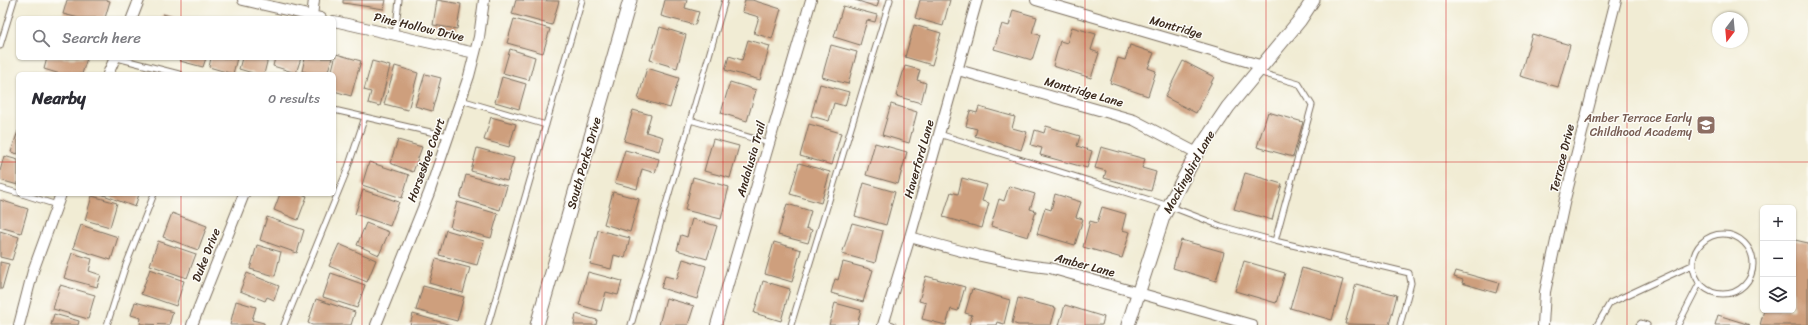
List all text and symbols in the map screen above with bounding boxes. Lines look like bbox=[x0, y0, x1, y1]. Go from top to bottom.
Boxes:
street label: Pine Hollow Drive bbox=[372, 6, 466, 48]
street label: Montridge bbox=[1147, 9, 1205, 45]
north arrow bbox=[1712, 12, 1748, 48]
search box bbox=[16, 16, 336, 60]
text: Search here bbox=[62, 25, 141, 51]
icon: search bbox=[30, 27, 52, 49]
street label: Montridge Lane bbox=[1042, 70, 1126, 114]
text: Nearby bbox=[32, 83, 86, 113]
text: 0 results bbox=[268, 87, 320, 110]
place label: Amber Terrace Early Childhood Academy bbox=[1583, 107, 1693, 143]
street label: South Parks Drive bbox=[560, 114, 608, 212]
school or university icon: Amber Terrace Early Childhood Academy bbox=[1695, 114, 1717, 136]
street label: Horseshoe Court bbox=[401, 115, 451, 205]
street label: Haverford Lane bbox=[897, 117, 941, 201]
street label: Andalusia Trail bbox=[729, 118, 772, 200]
street label: Terrace Drive bbox=[1543, 122, 1581, 194]
street label: Mockingbird Lane bbox=[1157, 126, 1221, 218]
map controls bbox=[1760, 205, 1796, 313]
button: + bbox=[1760, 205, 1796, 241]
street label: Duke Drive bbox=[185, 225, 227, 285]
button: − bbox=[1760, 241, 1796, 277]
street label: Amber Lane bbox=[1051, 246, 1118, 284]
button: layers bbox=[1760, 277, 1796, 313]

